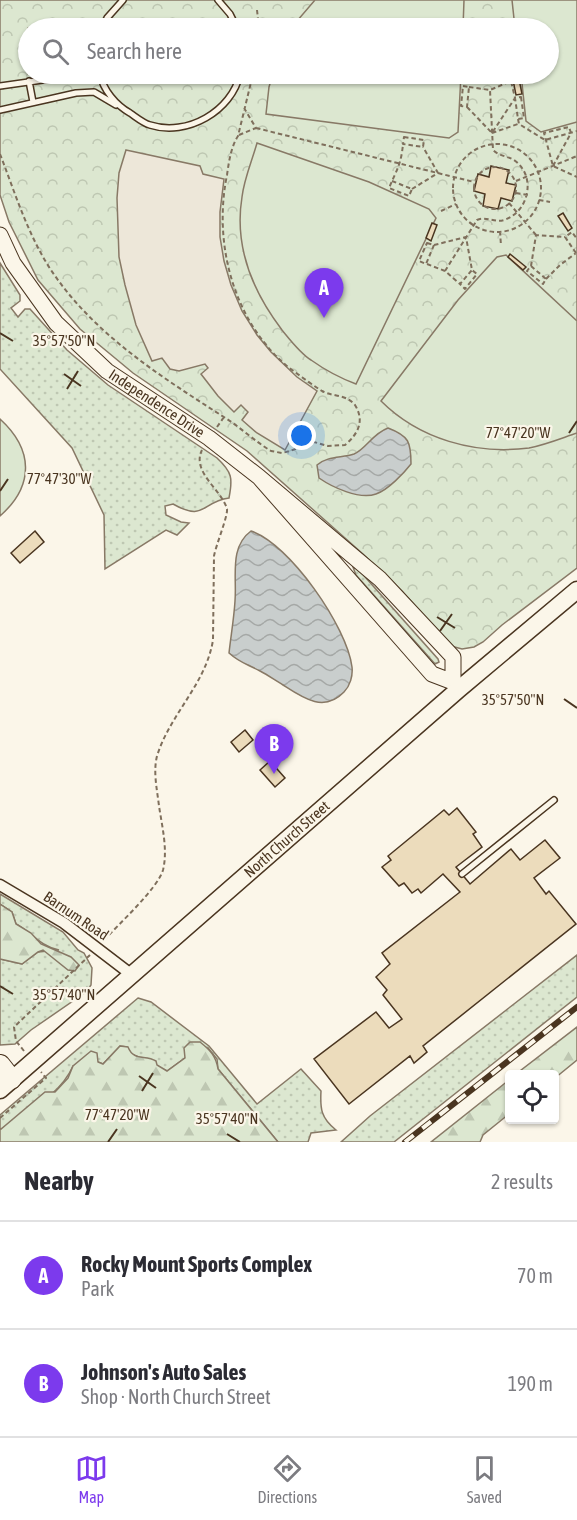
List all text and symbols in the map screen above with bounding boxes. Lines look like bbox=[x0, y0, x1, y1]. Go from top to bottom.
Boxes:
search box bbox=[18, 18, 559, 84]
icon: search bbox=[39, 35, 72, 68]
text: Search here bbox=[87, 38, 182, 64]
pin: A bbox=[304, 268, 344, 318]
text: 35°57'50"N bbox=[33, 332, 95, 349]
street label: Independence Drive bbox=[106, 366, 208, 441]
your location bbox=[287, 421, 316, 450]
text: 77°47'20"W bbox=[486, 424, 550, 441]
text: 77°47'30"W bbox=[27, 470, 91, 487]
text: 35°57'50"N bbox=[482, 691, 544, 708]
pin: B bbox=[254, 724, 294, 774]
street label: North Church Street bbox=[241, 797, 333, 881]
street label: Barnum Road bbox=[41, 888, 112, 943]
text: 35°57'40"N bbox=[33, 986, 95, 1003]
map controls bbox=[505, 1070, 559, 1124]
button: locate bbox=[505, 1070, 559, 1124]
text: 77°47'20"W bbox=[85, 1106, 149, 1123]
text: 35°57'40"N bbox=[196, 1110, 258, 1127]
text: Nearby bbox=[24, 1166, 94, 1196]
text: 2 results bbox=[491, 1170, 553, 1193]
text: Rocky Mount Sports Complex bbox=[81, 1251, 312, 1277]
text: A bbox=[39, 1264, 48, 1287]
text: 70 m bbox=[517, 1264, 553, 1287]
text: Park bbox=[81, 1277, 114, 1300]
text: Johnson's Auto Sales bbox=[81, 1359, 246, 1385]
text: B bbox=[39, 1372, 48, 1395]
text: 190 m bbox=[508, 1372, 553, 1395]
text: Shop · North Church Street bbox=[81, 1385, 271, 1408]
tab: Map bbox=[75, 1452, 108, 1506]
tab: Directions bbox=[257, 1452, 317, 1506]
tab: Saved bbox=[467, 1452, 502, 1506]

